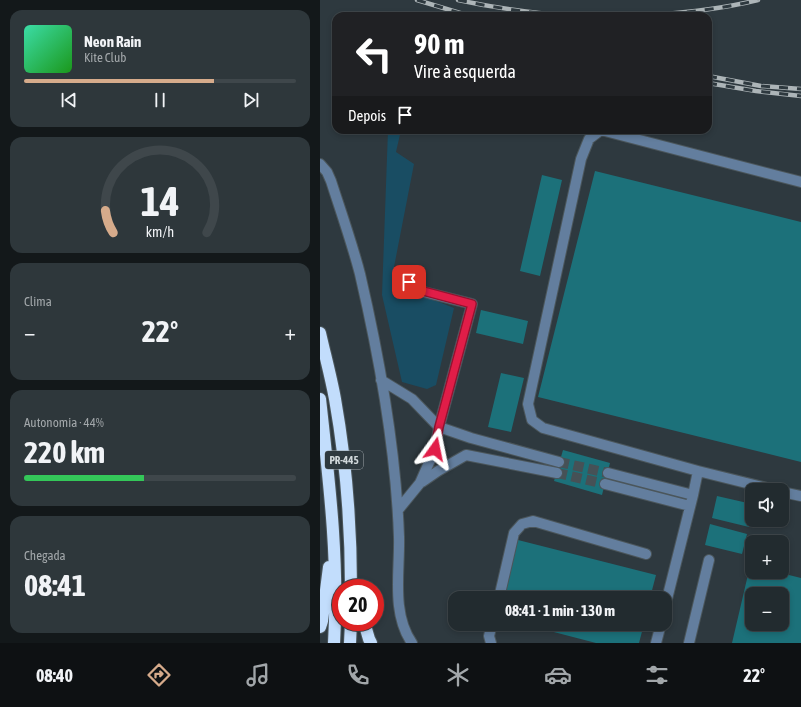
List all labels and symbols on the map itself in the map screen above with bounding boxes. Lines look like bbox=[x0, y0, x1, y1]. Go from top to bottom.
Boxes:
pin bbox=[392, 265, 426, 299]
position arrow bbox=[414, 428, 456, 470]
road number: PR-445 bbox=[325, 451, 363, 469]
speed limit sign: 20 bbox=[332, 579, 384, 631]

